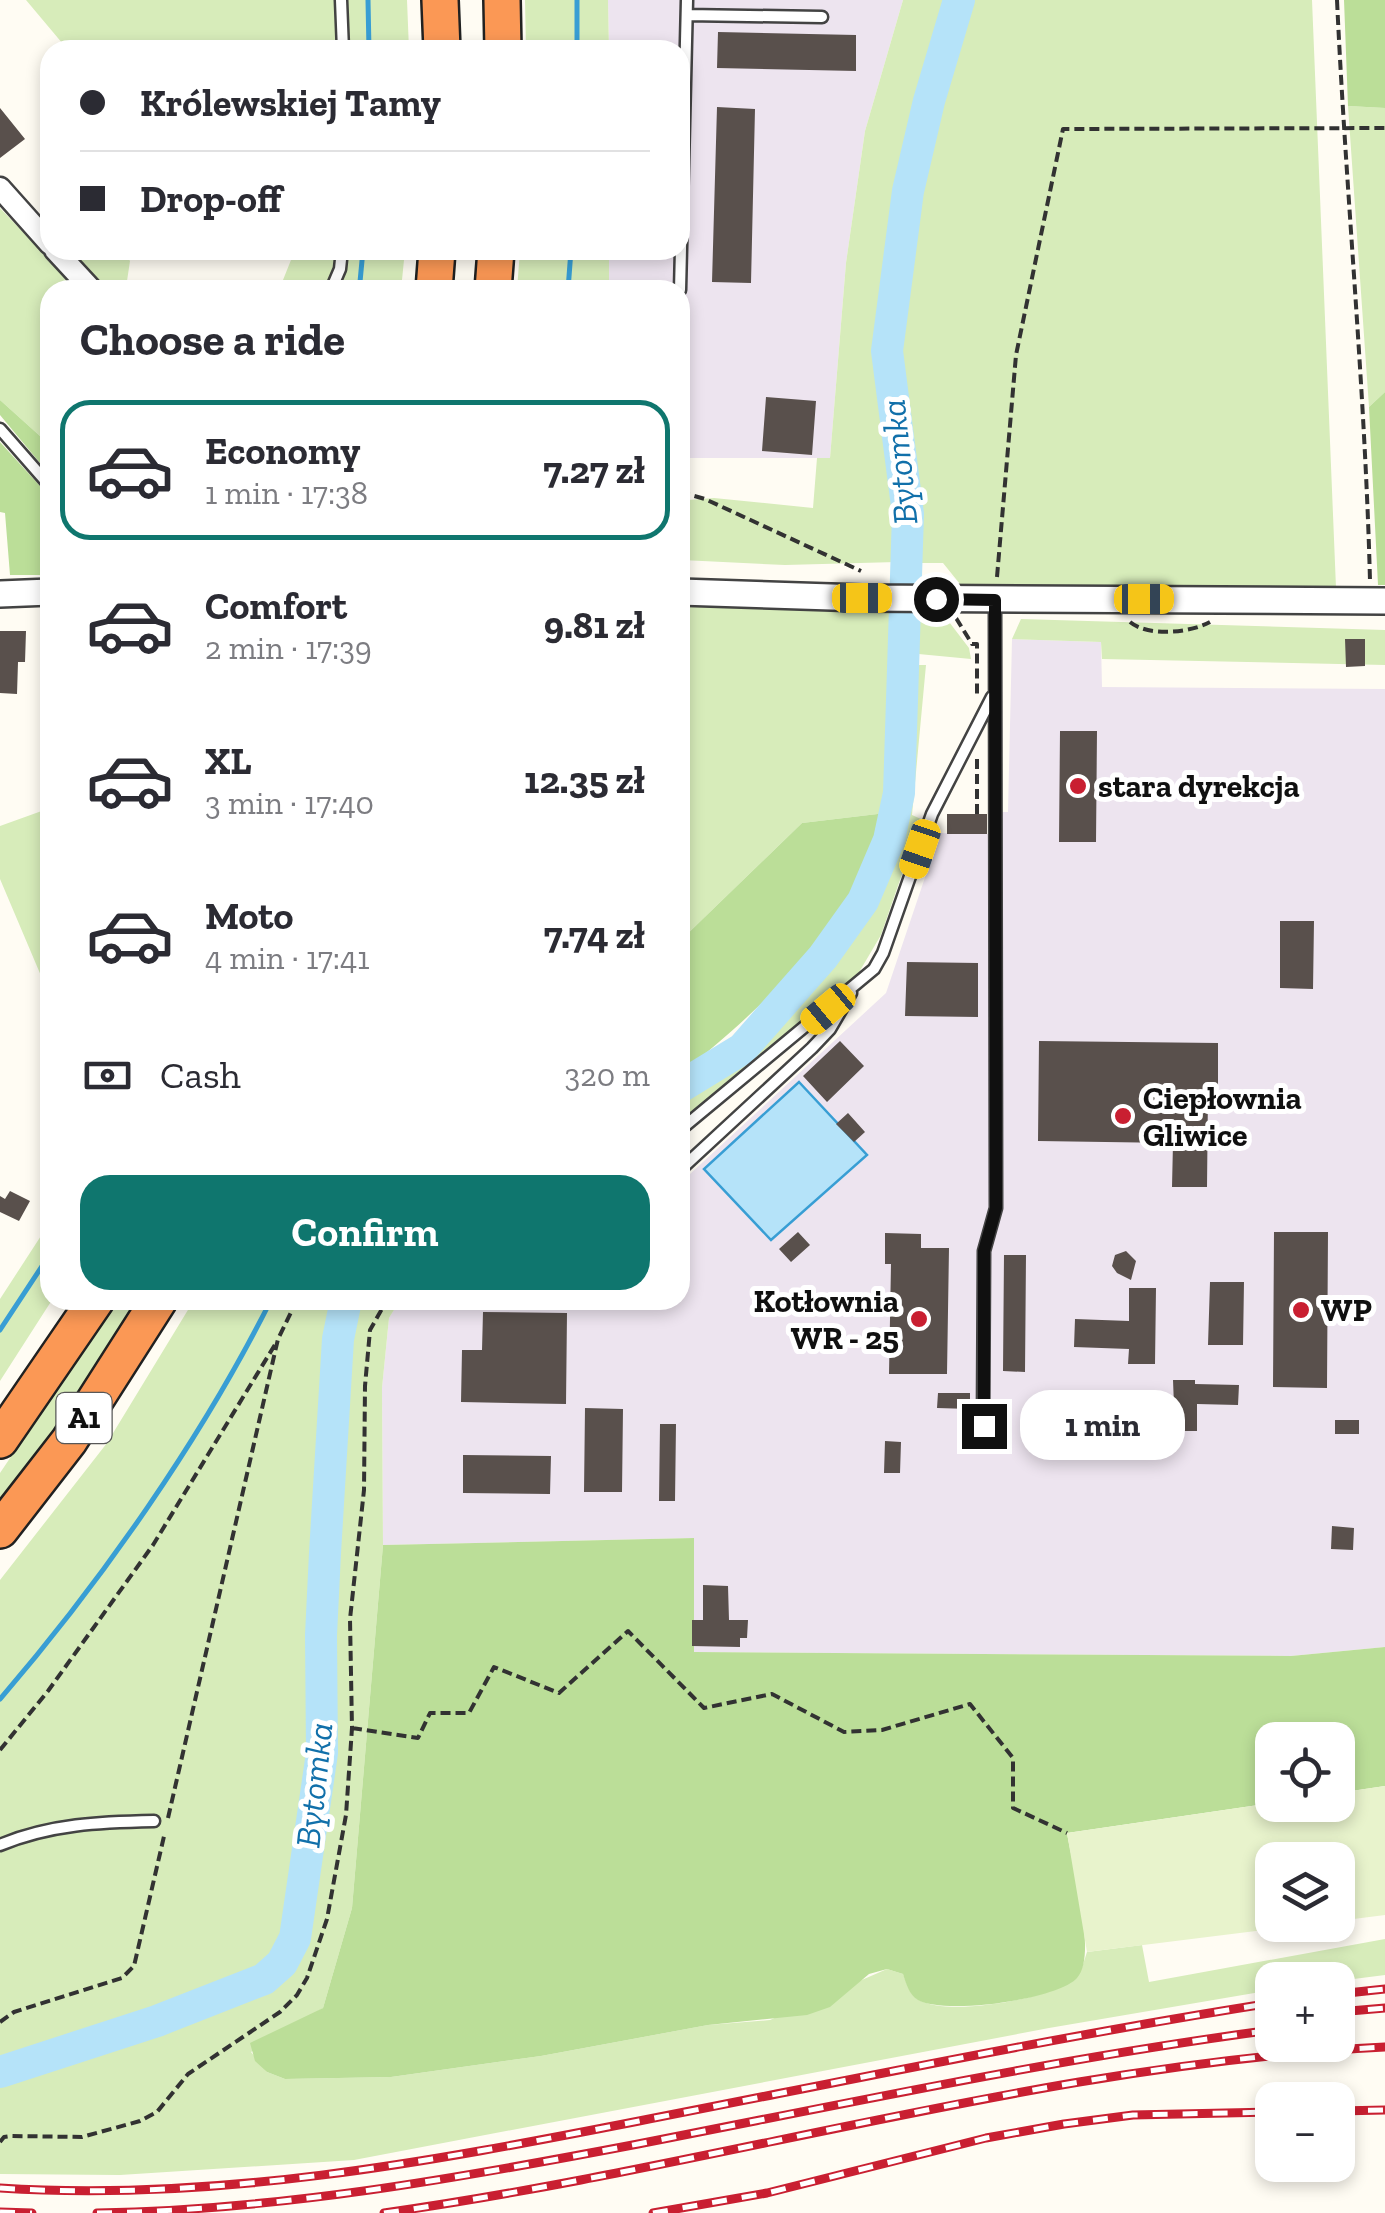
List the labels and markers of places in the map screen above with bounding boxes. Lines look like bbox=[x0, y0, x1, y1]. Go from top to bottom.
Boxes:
place label: stara dyrekcja bbox=[1098, 767, 1300, 805]
marker: stara dyrekcja bbox=[1067, 775, 1089, 797]
place label: Ciepłownia Gliwice bbox=[1143, 1079, 1302, 1154]
marker: Ciepłownia Gliwice bbox=[1112, 1105, 1134, 1127]
place label: Kotłownia WR - 25 bbox=[753, 1282, 899, 1357]
place label: WP bbox=[1321, 1291, 1372, 1329]
marker: WP bbox=[1290, 1299, 1312, 1321]
marker: Kotłownia WR - 25 bbox=[908, 1308, 930, 1330]

